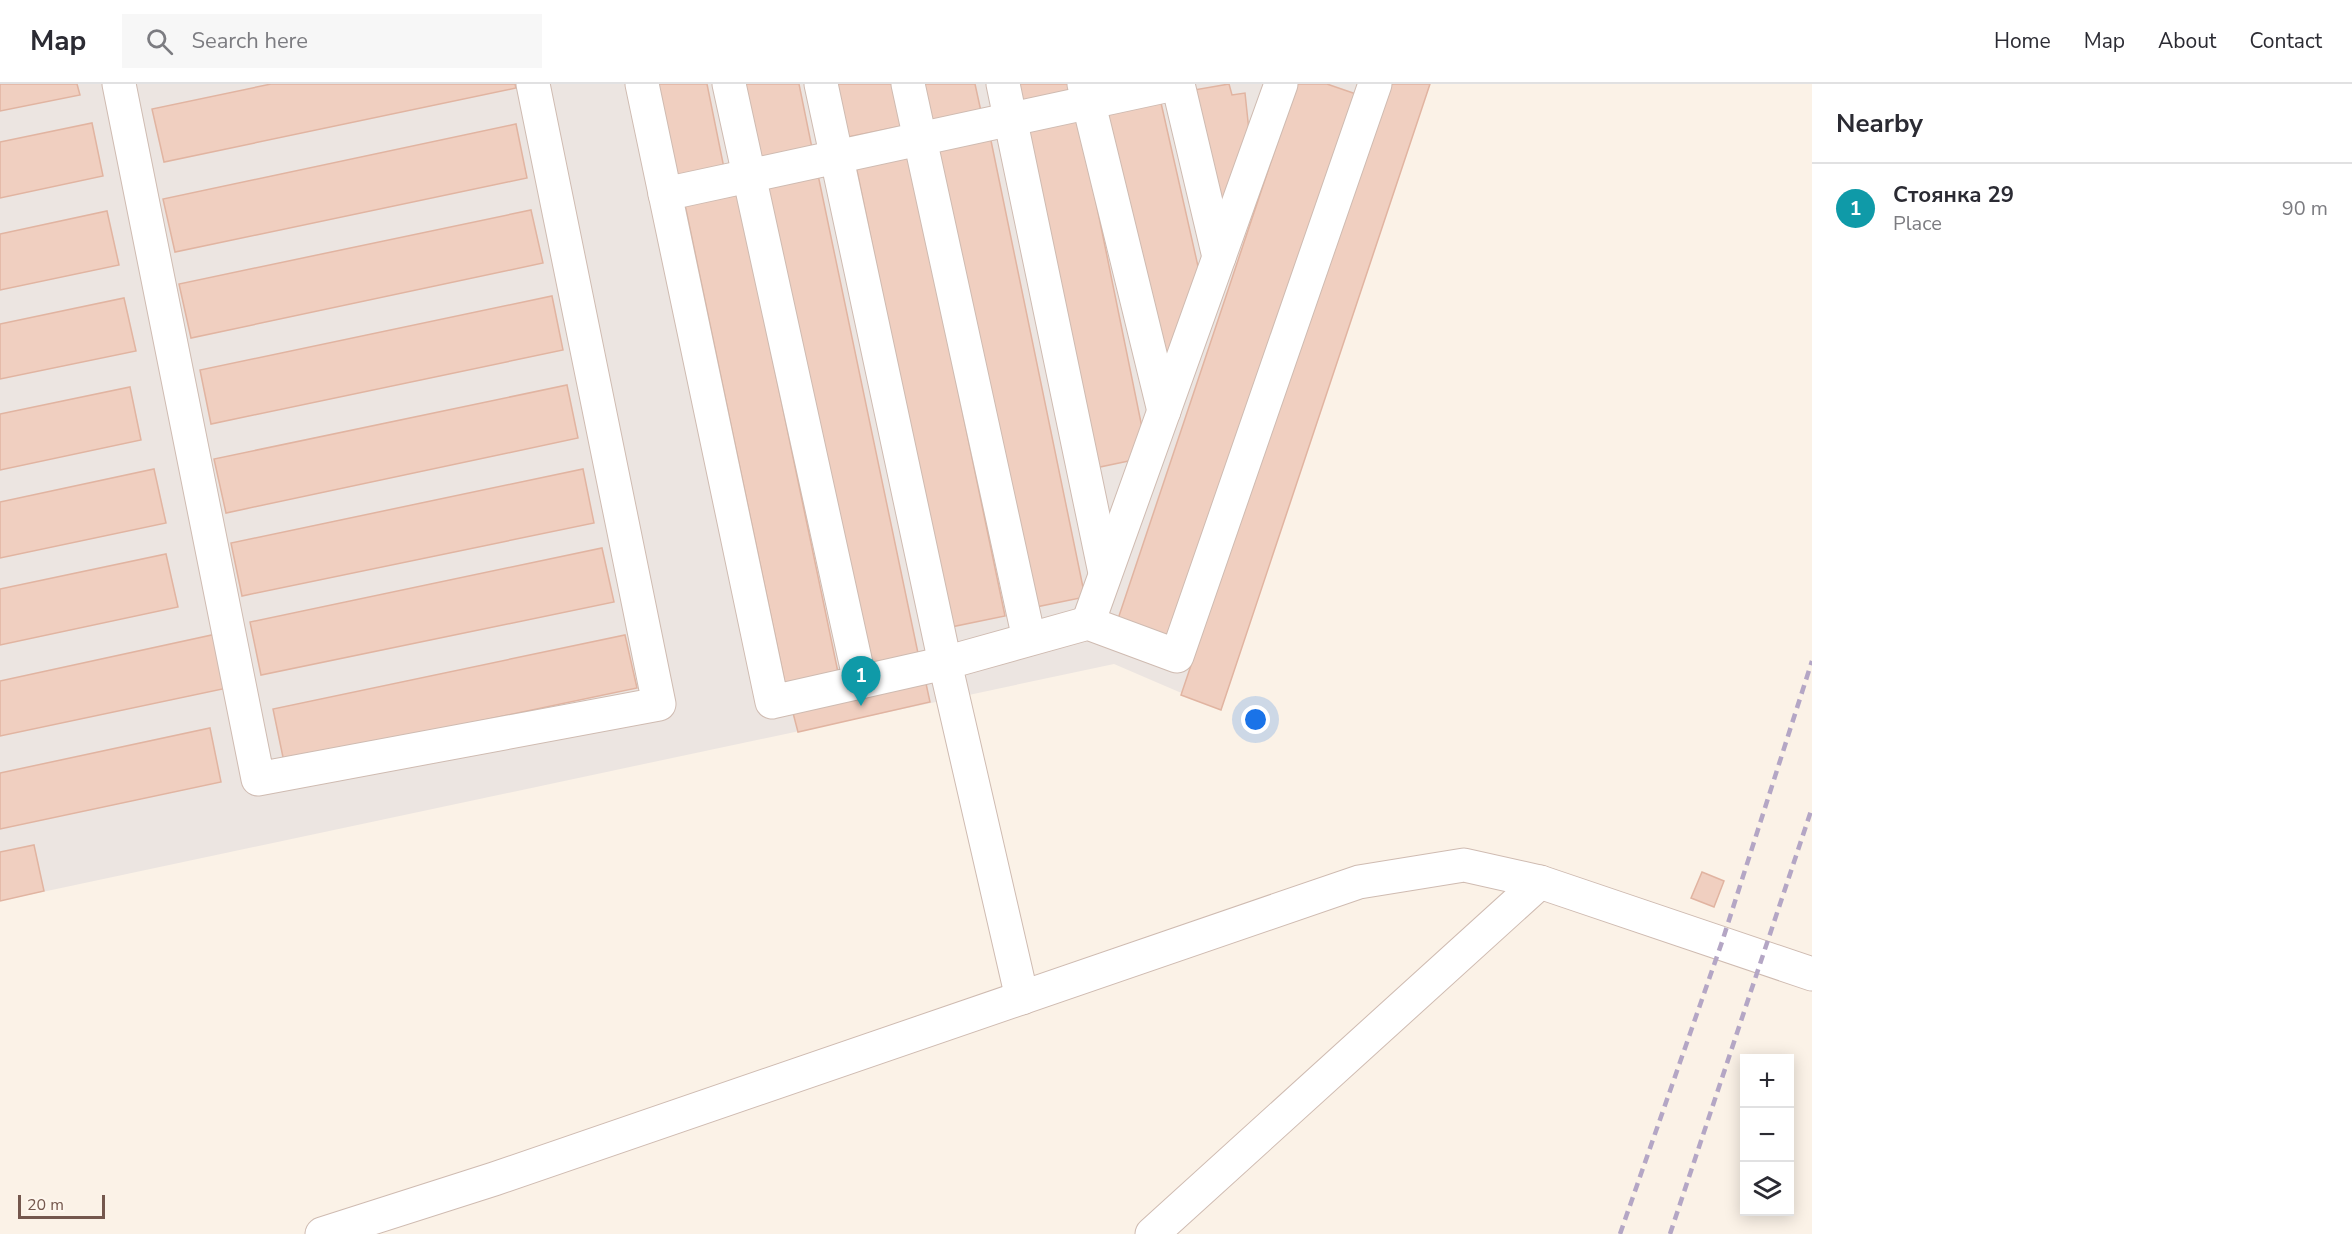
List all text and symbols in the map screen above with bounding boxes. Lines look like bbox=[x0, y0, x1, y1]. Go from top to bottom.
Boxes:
search box bbox=[122, 14, 542, 68]
text: Map bbox=[30, 22, 86, 60]
icon: search bbox=[143, 25, 176, 58]
text: Search here bbox=[191, 26, 308, 56]
text: Home bbox=[1994, 27, 2051, 55]
text: Map bbox=[2084, 27, 2125, 55]
text: About bbox=[2158, 27, 2216, 55]
text: Contact bbox=[2249, 27, 2322, 55]
text: Nearby bbox=[1836, 106, 1923, 141]
text: Стоянка 29 bbox=[1893, 180, 2014, 210]
text: 1 bbox=[1850, 195, 1862, 222]
text: 90 m bbox=[2282, 195, 2328, 222]
text: Place bbox=[1893, 210, 1942, 237]
pin: 1 bbox=[842, 656, 880, 706]
your location bbox=[1241, 705, 1270, 734]
map controls bbox=[1740, 1054, 1794, 1216]
button: + bbox=[1740, 1054, 1794, 1108]
button: − bbox=[1740, 1108, 1794, 1162]
button: layers bbox=[1740, 1162, 1794, 1216]
scale bar bbox=[18, 1192, 105, 1220]
text: 20 m bbox=[27, 1194, 64, 1216]

